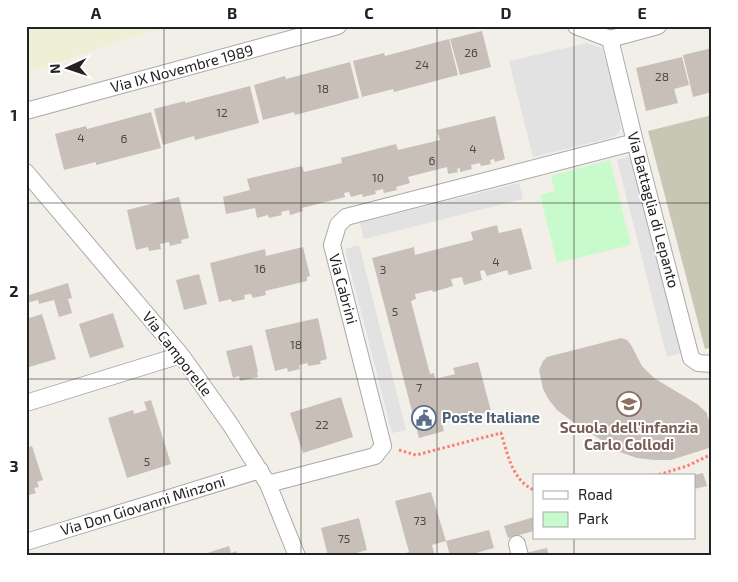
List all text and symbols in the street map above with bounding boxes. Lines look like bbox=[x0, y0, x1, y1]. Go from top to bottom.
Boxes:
text: A bbox=[91, 3, 102, 22]
text: B bbox=[227, 3, 237, 22]
text: C bbox=[364, 3, 374, 22]
text: D bbox=[501, 3, 512, 22]
text: E bbox=[637, 3, 647, 22]
street label: Via IX Novembre 1989 bbox=[108, 40, 255, 96]
north arrow bbox=[42, 42, 92, 92]
house number: 26 bbox=[464, 45, 478, 59]
house number: 24 bbox=[415, 57, 429, 71]
text: N bbox=[46, 63, 63, 74]
house number: 28 bbox=[655, 69, 669, 83]
house number: 18 bbox=[317, 81, 329, 95]
text: 1 bbox=[11, 105, 17, 124]
house number: 12 bbox=[216, 105, 228, 119]
house number: 4 bbox=[77, 130, 85, 144]
street label: Via Battaglia di Lepanto bbox=[624, 130, 684, 290]
house number: 6 bbox=[121, 131, 128, 145]
house number: 4 bbox=[469, 141, 477, 155]
house number: 6 bbox=[429, 153, 436, 167]
house number: 10 bbox=[372, 170, 384, 184]
street label: Via Cabrini bbox=[326, 252, 362, 326]
house number: 4 bbox=[492, 254, 500, 268]
house number: 16 bbox=[254, 261, 266, 275]
house number: 3 bbox=[380, 262, 386, 276]
text: 2 bbox=[9, 281, 19, 300]
house number: 5 bbox=[392, 304, 398, 318]
street label: Via Camporelle bbox=[139, 307, 216, 399]
house number: 18 bbox=[290, 337, 302, 351]
house number: 7 bbox=[416, 380, 422, 394]
school or university icon: Scuola dell'infanzia Carlo Collodi bbox=[616, 391, 642, 417]
public building icon: Poste Italiane bbox=[411, 405, 437, 431]
place label: Poste Italiane bbox=[442, 408, 540, 426]
house number: 22 bbox=[315, 417, 329, 431]
place label: Scuola dell'infanzia Carlo Collodi bbox=[560, 418, 698, 453]
house number: 5 bbox=[144, 454, 150, 468]
text: 3 bbox=[9, 456, 19, 475]
street label: Via Don Giovanni Minzoni bbox=[58, 471, 227, 539]
legend bbox=[533, 474, 696, 540]
text: Road bbox=[578, 485, 613, 503]
text: Park bbox=[578, 509, 609, 527]
house number: 73 bbox=[414, 513, 426, 527]
house number: 75 bbox=[338, 531, 350, 545]

